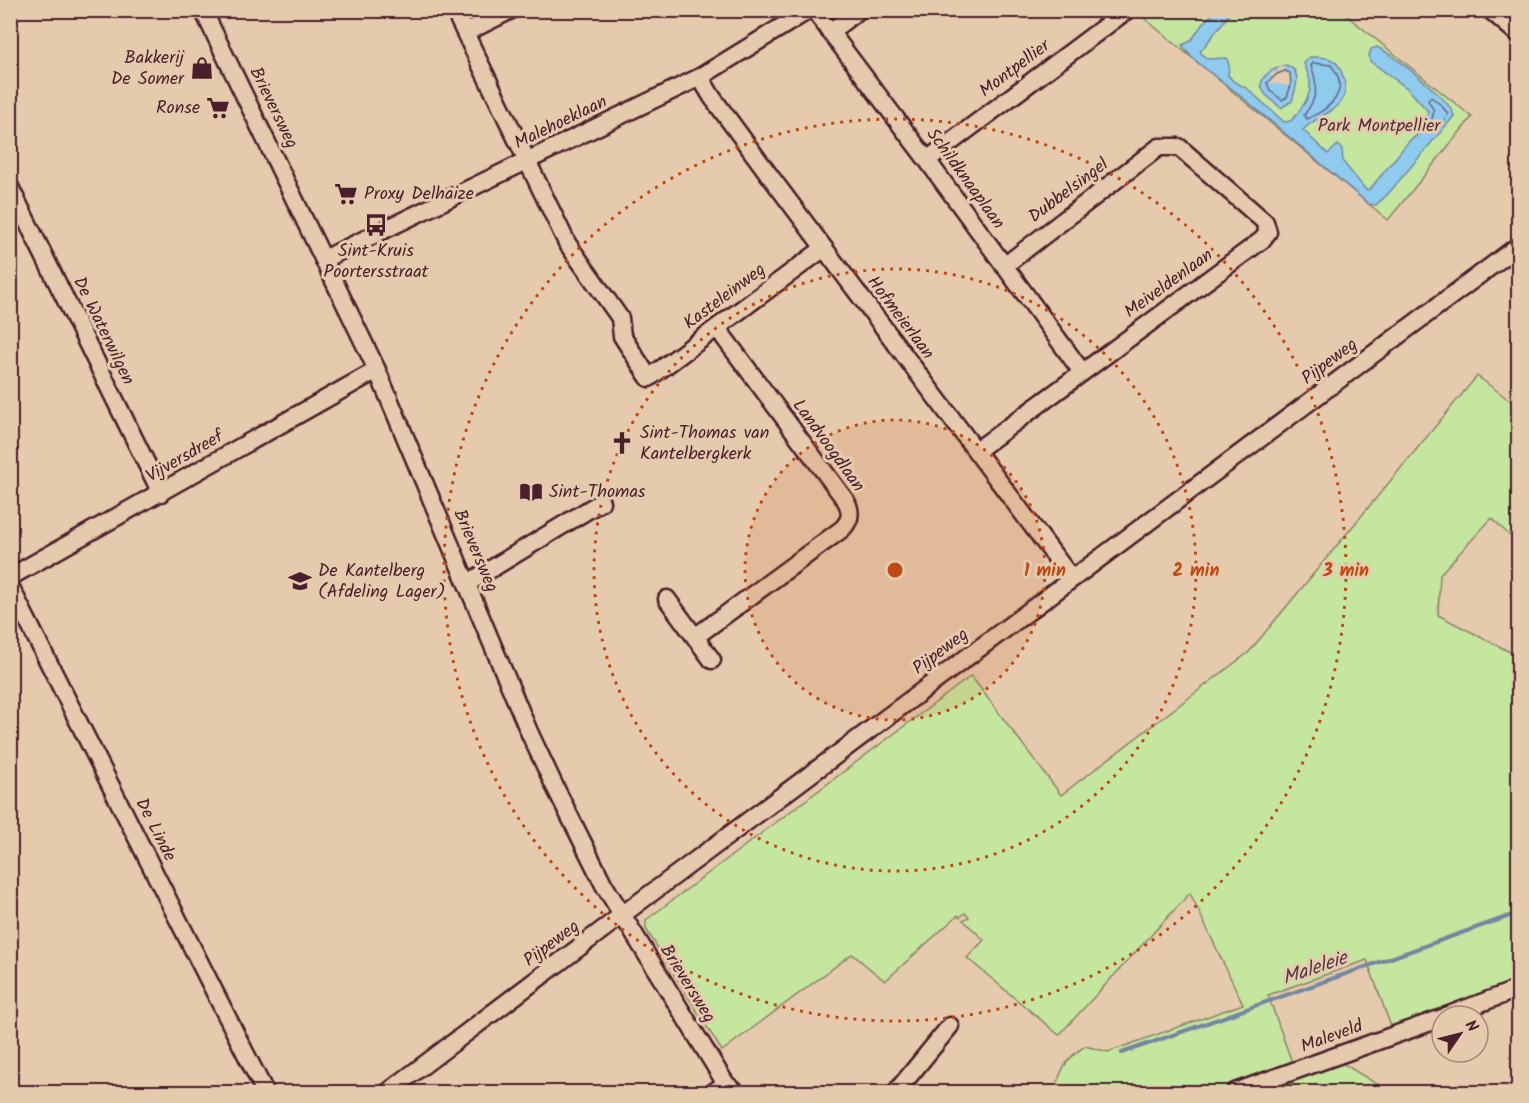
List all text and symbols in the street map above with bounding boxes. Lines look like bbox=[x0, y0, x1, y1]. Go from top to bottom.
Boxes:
street label: Montpellier bbox=[973, 32, 1058, 105]
place label: Bakkerij De Somer bbox=[111, 44, 185, 94]
shop icon: Bakkerij De Somer bbox=[189, 55, 215, 81]
street label: Brieversweg bbox=[241, 62, 305, 154]
street label: Malehoeklaan bbox=[510, 88, 612, 158]
place label: Ronse bbox=[156, 94, 200, 123]
supermarket icon: Ronse bbox=[205, 95, 231, 121]
park label: Park Montpellier bbox=[1318, 112, 1441, 141]
street label: Schildknaaplaan bbox=[918, 122, 1012, 236]
street label: Dubbelsingel bbox=[1023, 151, 1116, 231]
place label: Proxy Delhaize bbox=[364, 180, 474, 209]
supermarket icon: Proxy Delhaize bbox=[333, 181, 359, 207]
bus stop icon: Sint-Kruis Poortersstraat bbox=[363, 212, 389, 238]
place label: Sint-Kruis Poortersstraat bbox=[323, 237, 430, 287]
street label: Meiveldenlaan bbox=[1118, 242, 1220, 326]
street label: Kasteleinweg bbox=[678, 256, 772, 338]
street label: Hofmeierlaan bbox=[859, 270, 941, 366]
street label: De Waterwilgen bbox=[64, 272, 142, 390]
street label: Pijpeweg bbox=[1296, 331, 1364, 393]
street label: Landvoogdlaan bbox=[784, 393, 872, 499]
place label: Sint-Thomas van Kantelbergkerk bbox=[640, 419, 769, 469]
street label: Vijversdreef bbox=[141, 422, 231, 491]
church icon: Sint-Thomas van Kantelbergkerk bbox=[609, 430, 635, 456]
place label: Sint-Thomas bbox=[549, 478, 646, 507]
library icon: Sint-Thomas bbox=[518, 479, 544, 505]
street label: Brieversweg bbox=[444, 505, 506, 597]
place label: De Kantelberg (Afdeling Lager) bbox=[318, 557, 446, 607]
text: 1 min bbox=[1024, 557, 1066, 586]
text: 2 min bbox=[1173, 557, 1219, 586]
text: 3 min bbox=[1322, 557, 1369, 586]
centre of rings bbox=[885, 560, 905, 580]
school or university icon: De Kantelberg (Afdeling Lager) bbox=[287, 568, 313, 594]
street label: Pijpeweg bbox=[907, 621, 975, 683]
street label: De Linde bbox=[127, 793, 183, 867]
street label: Pijpeweg bbox=[518, 913, 586, 975]
street label: Brieversweg bbox=[651, 939, 723, 1029]
water label: Maleleie bbox=[1278, 942, 1354, 995]
north arrow bbox=[1430, 1004, 1490, 1064]
street label: Maleveld bbox=[1297, 1012, 1368, 1062]
text: N bbox=[1458, 1015, 1484, 1038]

